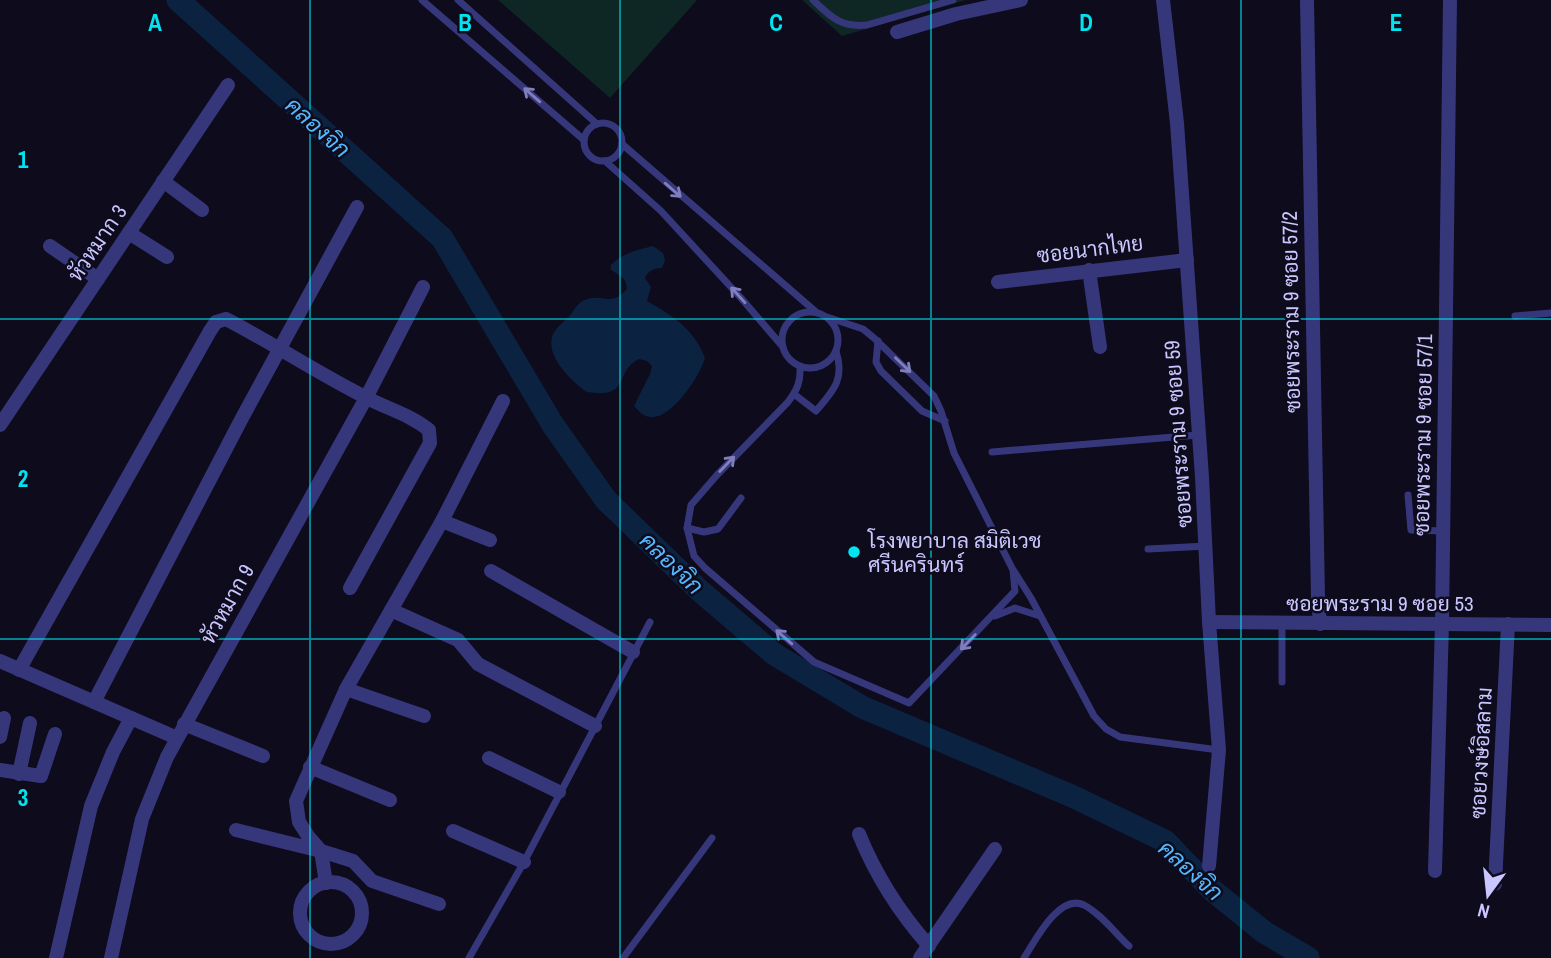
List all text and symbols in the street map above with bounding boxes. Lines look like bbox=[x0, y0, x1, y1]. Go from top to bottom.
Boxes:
text: A bbox=[148, 7, 162, 38]
text: B bbox=[458, 7, 472, 38]
text: C bbox=[769, 7, 783, 38]
text: D bbox=[1079, 7, 1093, 38]
text: E bbox=[1390, 7, 1402, 38]
one-way arrow bbox=[524, 87, 542, 103]
water label: คลองจิก bbox=[279, 90, 357, 164]
text: 1 bbox=[18, 144, 29, 175]
one-way arrow bbox=[663, 182, 681, 198]
street label: หัวหมาก 3 bbox=[61, 199, 133, 287]
street label: ซอยพระราม 9 ซอย 57/2 bbox=[1275, 211, 1307, 413]
street label: ซอยนากไทย bbox=[1035, 228, 1145, 270]
one-way arrow bbox=[730, 287, 747, 304]
street label: ซอยพระราม 9 ซอย 57/1 bbox=[1407, 333, 1439, 536]
street label: ซอยพระราม 9 ซอย 59 bbox=[1157, 340, 1199, 528]
one-way arrow bbox=[894, 357, 911, 374]
one-way arrow bbox=[718, 456, 735, 473]
text: 2 bbox=[18, 463, 28, 494]
water label: คลองจิก bbox=[633, 525, 711, 601]
place label: โรงพยาบาล สมิติเวช ศรีนครินทร์ bbox=[867, 526, 1041, 579]
marker: โรงพยาบาล สมิติเวช ศรีนครินทร์ bbox=[846, 544, 862, 560]
street label: หัวหมาก 9 bbox=[193, 559, 261, 649]
street label: ซอยพระราม 9 ซอย 53 bbox=[1286, 589, 1474, 618]
one-way arrow bbox=[775, 629, 793, 645]
one-way arrow bbox=[959, 633, 976, 650]
street label: ซอยวงษ์อิสลาม bbox=[1463, 687, 1499, 819]
text: 3 bbox=[18, 782, 28, 813]
water label: คลองจิก bbox=[1152, 833, 1230, 907]
north arrow bbox=[1453, 860, 1523, 930]
text: N bbox=[1475, 897, 1492, 925]

